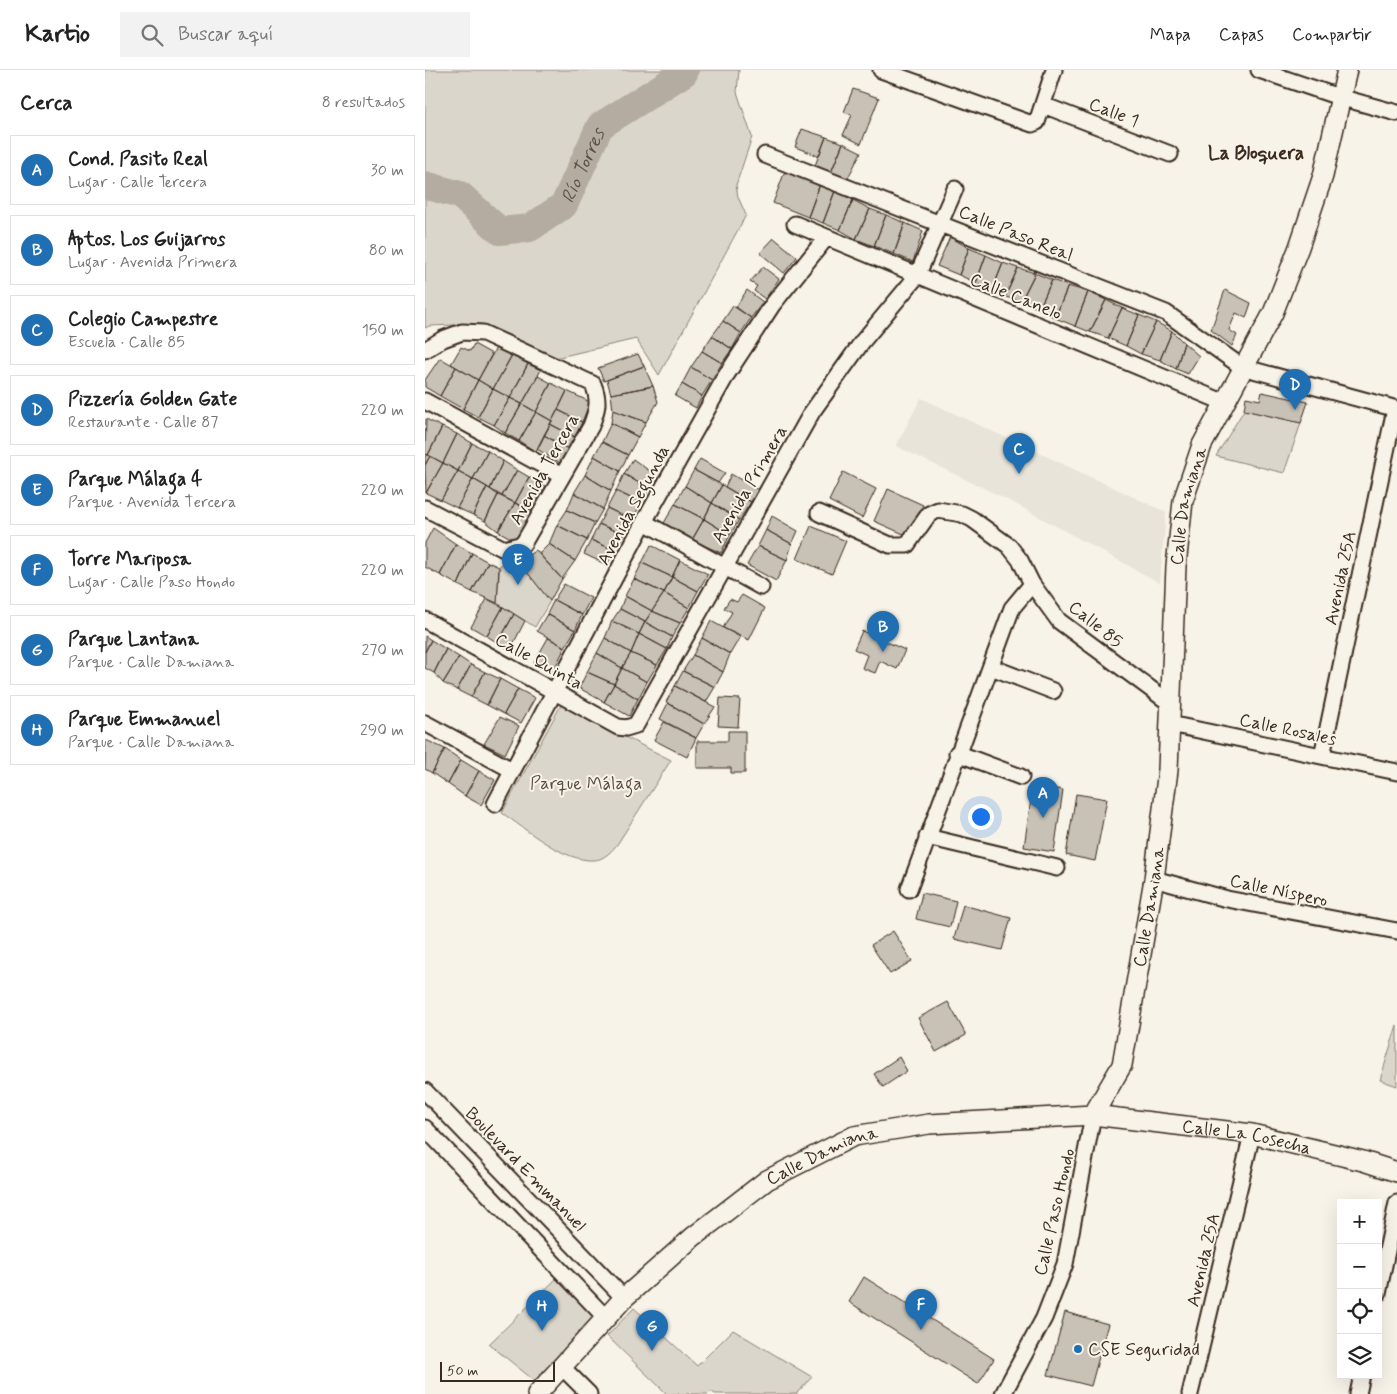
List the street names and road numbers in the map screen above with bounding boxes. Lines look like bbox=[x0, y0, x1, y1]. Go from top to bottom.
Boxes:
street label: Calle 1 bbox=[1085, 92, 1142, 133]
street label: Calle Paso Real bbox=[955, 200, 1076, 268]
street label: Calle Canelo bbox=[966, 268, 1065, 326]
street label: Avenida Tercera bbox=[504, 410, 585, 529]
street label: Avenida Primera bbox=[706, 421, 793, 548]
street label: Avenida Segunda bbox=[592, 441, 677, 571]
street label: Calle Damiana bbox=[1165, 444, 1214, 567]
street label: Avenida 25A bbox=[1319, 529, 1363, 627]
street label: Calle 85 bbox=[1063, 596, 1128, 654]
street label: Calle Quinta bbox=[490, 628, 587, 696]
street label: Calle Rosales bbox=[1237, 708, 1339, 752]
street label: Calle Damiana bbox=[1128, 846, 1171, 969]
street label: Calle Níspero bbox=[1228, 869, 1330, 913]
street label: Boulevard Emmanuel bbox=[460, 1102, 591, 1237]
street label: Calle La Cosecha bbox=[1181, 1115, 1313, 1161]
street label: Calle Damiana bbox=[762, 1121, 880, 1191]
street label: Calle Paso Hondo bbox=[1029, 1146, 1081, 1278]
street label: Avenida 25A bbox=[1182, 1211, 1226, 1309]

